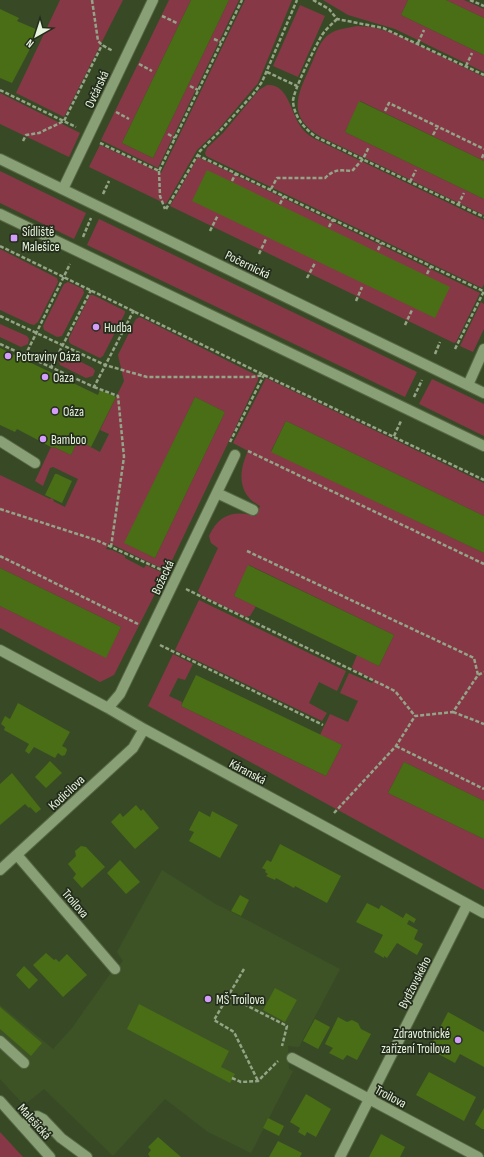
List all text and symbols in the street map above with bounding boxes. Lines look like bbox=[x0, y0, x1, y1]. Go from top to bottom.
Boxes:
north arrow bbox=[16, 16, 56, 56]
text: N bbox=[24, 36, 36, 50]
street label: Ovčárská bbox=[81, 68, 113, 111]
place label: Sídliště Malešice bbox=[22, 224, 60, 255]
marker: Sídliště Malešice bbox=[9, 233, 19, 243]
street label: Počernická bbox=[222, 247, 273, 283]
place label: Hudba bbox=[104, 320, 132, 336]
marker: Hudba bbox=[91, 322, 101, 332]
place label: Potraviny Oáza bbox=[16, 349, 80, 365]
marker: Potraviny Oáza bbox=[3, 351, 13, 361]
place label: Oaza bbox=[53, 370, 74, 386]
marker: Oaza bbox=[40, 372, 50, 382]
place label: Oáza bbox=[63, 404, 84, 420]
marker: Oáza bbox=[50, 406, 60, 416]
place label: Bamboo bbox=[51, 432, 86, 448]
marker: Bamboo bbox=[38, 434, 48, 444]
street label: Božecká bbox=[148, 558, 178, 597]
street label: Káranská bbox=[226, 756, 269, 788]
street label: Kodicilova bbox=[45, 772, 88, 814]
street label: Troilova bbox=[58, 886, 92, 921]
street label: Bydžovského bbox=[395, 954, 435, 1011]
place label: MŠ Troilova bbox=[216, 991, 265, 1008]
marker: MŠ Troilova bbox=[203, 994, 213, 1004]
place label: Zdravotnické zařízení Troilova bbox=[381, 1026, 450, 1057]
marker: Zdravotnické zařízení Troilova bbox=[453, 1035, 463, 1045]
street label: Troilova bbox=[372, 1082, 409, 1112]
street label: Malešická bbox=[14, 1100, 54, 1143]

